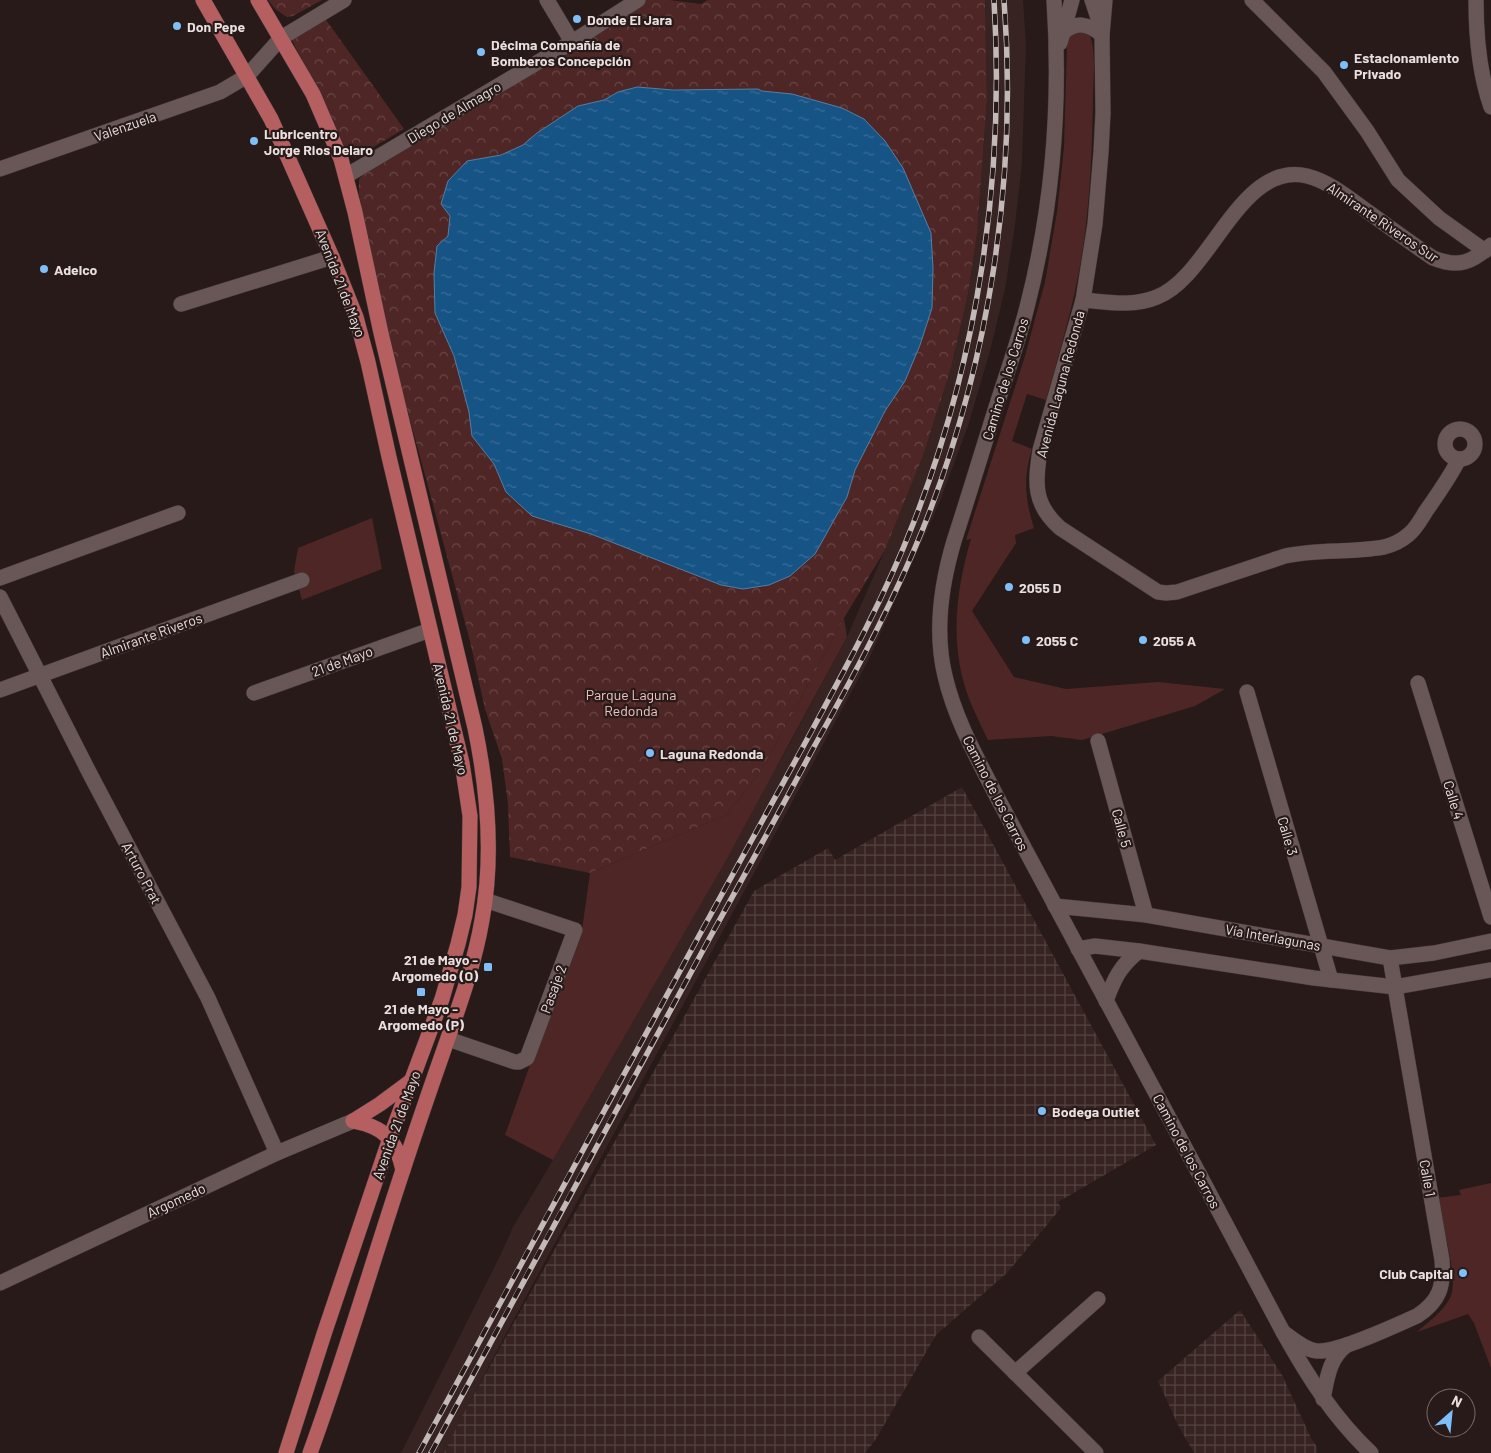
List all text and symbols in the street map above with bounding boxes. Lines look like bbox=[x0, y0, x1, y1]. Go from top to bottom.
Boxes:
place label: Donde El Jara bbox=[587, 11, 672, 28]
marker: Donde El Jara bbox=[571, 13, 583, 25]
place label: Don Pepe bbox=[187, 18, 245, 35]
marker: Don Pepe bbox=[171, 20, 183, 32]
place label: Décima Compañía de Bomberos Concepción bbox=[491, 36, 631, 69]
marker: Décima Compañía de Bomberos Concepción bbox=[475, 46, 487, 58]
place label: Estacionamiento Privado bbox=[1354, 49, 1460, 82]
marker: Estacionamiento Privado bbox=[1338, 59, 1350, 71]
street label: Diego de Almagro bbox=[404, 77, 504, 147]
street label: Valenzuela bbox=[92, 107, 158, 145]
place label: Lubricentro Jorge Rios Delaro bbox=[264, 125, 373, 158]
marker: Lubricentro Jorge Rios Delaro bbox=[248, 135, 260, 147]
street label: Almirante Riveros Sur bbox=[1324, 178, 1442, 266]
street label: Avenida 21 de Mayo bbox=[313, 226, 369, 340]
place label: Adelco bbox=[54, 261, 98, 278]
marker: Adelco bbox=[38, 263, 50, 275]
street label: Avenida Laguna Redonda bbox=[1032, 308, 1088, 460]
street label: Camino de los Carros bbox=[978, 316, 1032, 442]
place label: 2055 D bbox=[1019, 579, 1062, 596]
marker: 2055 D bbox=[1003, 581, 1015, 593]
street label: Almirante Riveros bbox=[98, 609, 205, 661]
place label: 2055 C bbox=[1036, 632, 1078, 649]
place label: 2055 A bbox=[1153, 632, 1197, 649]
marker: 2055 C bbox=[1020, 634, 1032, 646]
marker: 2055 A bbox=[1137, 634, 1149, 646]
street label: 21 de Mayo bbox=[309, 642, 375, 680]
street label: Avenida 21 de Mayo bbox=[430, 661, 472, 777]
park label: Parque Laguna Redonda bbox=[586, 686, 676, 719]
street label: Camino de los Carros bbox=[960, 733, 1032, 854]
place label: Laguna Redonda bbox=[660, 745, 763, 762]
marker: Laguna Redonda bbox=[644, 747, 656, 759]
street label: Calle 4 bbox=[1440, 778, 1468, 822]
street label: Calle 5 bbox=[1109, 807, 1135, 849]
street label: Calle 3 bbox=[1274, 815, 1302, 857]
street label: Arturo Prat bbox=[119, 839, 165, 907]
street label: Vía Interlagunas bbox=[1224, 920, 1322, 954]
place label: 21 de Mayo - Argomedo (O) bbox=[392, 951, 478, 984]
marker: 21 de Mayo - Argomedo (O) bbox=[482, 961, 494, 973]
street label: Pasaje 2 bbox=[536, 962, 570, 1016]
marker: 21 de Mayo - Argomedo (P) bbox=[415, 986, 427, 998]
place label: 21 de Mayo - Argomedo (P) bbox=[378, 1000, 464, 1033]
street label: Avenida 21 de Mayo bbox=[368, 1068, 424, 1182]
street label: Camino de los Carros bbox=[1150, 1091, 1224, 1211]
place label: Bodega Outlet bbox=[1052, 1103, 1140, 1120]
marker: Bodega Outlet bbox=[1036, 1105, 1048, 1117]
street label: Calle 1 bbox=[1416, 1158, 1440, 1198]
street label: Argomedo bbox=[144, 1179, 208, 1221]
place label: Club Capital bbox=[1379, 1265, 1453, 1282]
marker: Club Capital bbox=[1457, 1267, 1469, 1279]
north arrow bbox=[1426, 1388, 1476, 1438]
text: N bbox=[1449, 1391, 1465, 1411]

